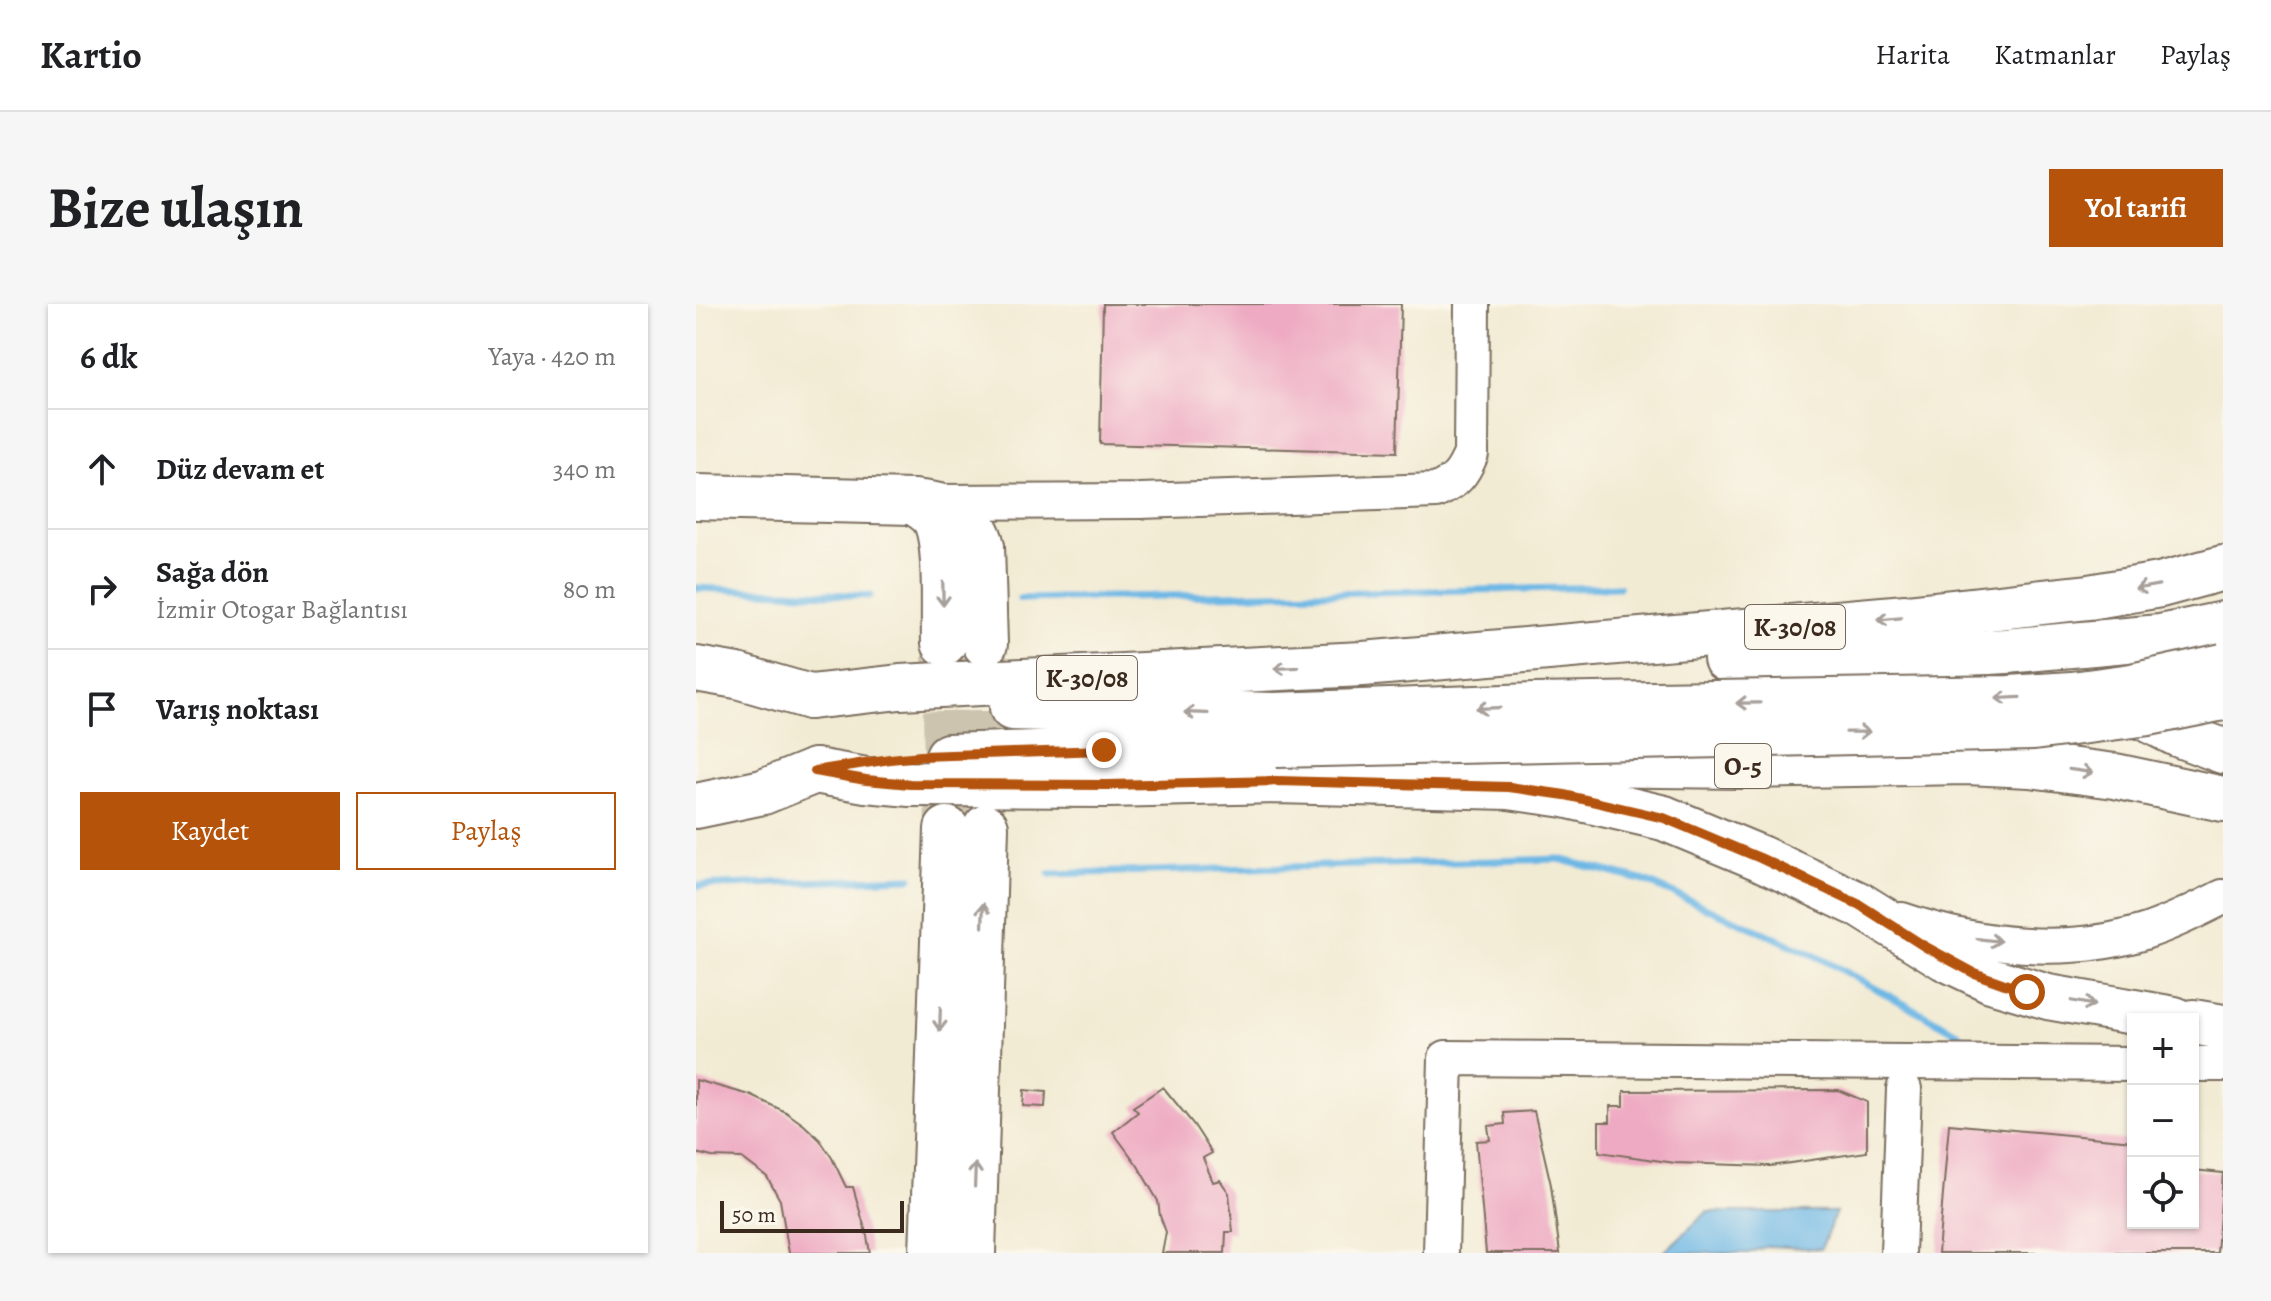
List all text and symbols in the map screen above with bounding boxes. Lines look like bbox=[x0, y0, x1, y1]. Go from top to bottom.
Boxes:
text: Kartio bbox=[40, 29, 142, 81]
text: Harita bbox=[1876, 36, 1950, 74]
text: Katmanlar bbox=[1994, 36, 2116, 74]
text: Paylaş bbox=[2160, 36, 2231, 74]
button: Yol tarifi bbox=[2049, 169, 2223, 247]
text: Bize ulaşın bbox=[48, 170, 303, 246]
text: 6 dk bbox=[80, 333, 138, 380]
text: Yaya · 420 m bbox=[488, 339, 616, 374]
icon: ahead bbox=[80, 447, 124, 491]
text: Düz devam et bbox=[156, 449, 324, 489]
text: 340 m bbox=[553, 452, 616, 487]
text: Sağa dön bbox=[156, 552, 269, 592]
icon: right bbox=[80, 567, 124, 611]
text: 80 m bbox=[563, 572, 616, 607]
one-way arrow bbox=[935, 580, 951, 607]
one-way arrow bbox=[2135, 580, 2160, 595]
text: İzmir Otogar Bağlantısı bbox=[156, 592, 408, 627]
road number: K-30/08 bbox=[1745, 605, 1845, 649]
one-way arrow bbox=[1876, 612, 1903, 627]
road number: K-30/08 bbox=[1037, 656, 1137, 700]
one-way arrow bbox=[1273, 661, 1300, 676]
icon: arrive bbox=[80, 687, 124, 731]
text: Varış noktası bbox=[156, 689, 319, 729]
one-way arrow bbox=[1995, 690, 2022, 705]
one-way arrow bbox=[1735, 695, 1762, 711]
one-way arrow bbox=[1475, 700, 1502, 715]
one-way arrow bbox=[1183, 706, 1210, 721]
one-way arrow bbox=[1844, 725, 1871, 740]
route end bbox=[1086, 732, 1122, 768]
road number: O-5 bbox=[1715, 744, 1771, 788]
one-way arrow bbox=[2068, 764, 2093, 779]
button: Kaydet bbox=[80, 792, 340, 870]
button: Paylaş bbox=[356, 792, 616, 870]
one-way arrow bbox=[976, 902, 991, 929]
one-way arrow bbox=[1975, 933, 2002, 948]
route start bbox=[2009, 974, 2045, 1010]
one-way arrow bbox=[2070, 997, 2095, 1012]
one-way arrow bbox=[933, 1005, 948, 1032]
map controls bbox=[2127, 1013, 2199, 1229]
button: + bbox=[2127, 1013, 2199, 1085]
button: − bbox=[2127, 1085, 2199, 1157]
button: locate bbox=[2127, 1157, 2199, 1229]
one-way arrow bbox=[968, 1162, 983, 1189]
scale bar bbox=[720, 1197, 904, 1233]
text: 50 m bbox=[732, 1200, 776, 1230]

